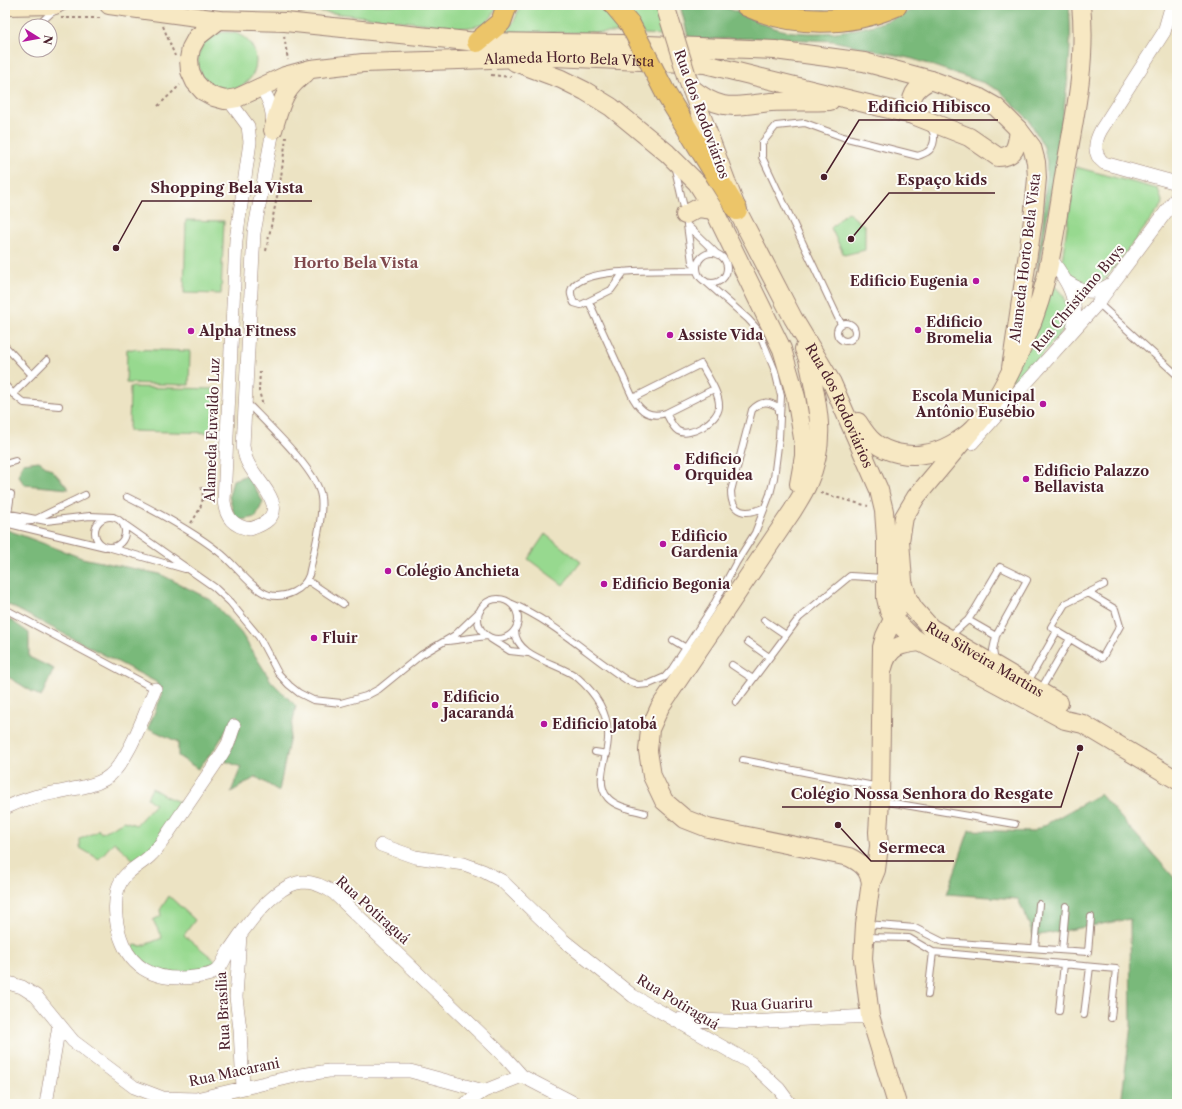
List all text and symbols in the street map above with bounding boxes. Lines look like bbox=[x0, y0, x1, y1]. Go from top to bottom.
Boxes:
north arrow bbox=[18, 18, 58, 58]
text: N bbox=[40, 34, 56, 46]
street label: Rua dos Rodoviários bbox=[670, 47, 734, 181]
street label: Alameda Horto Bela Vista bbox=[482, 48, 655, 71]
callout: Edificio Hibisco bbox=[859, 93, 998, 120]
text: Edificio Hibisco bbox=[867, 97, 991, 116]
callout: Espaço kids bbox=[889, 166, 995, 193]
text: Espaço kids bbox=[897, 170, 987, 189]
street label: Alameda Horto Bela Vista bbox=[1006, 172, 1044, 345]
callout: Shopping Bela Vista bbox=[142, 174, 312, 201]
text: Shopping Bela Vista bbox=[150, 178, 304, 197]
street label: Rua Christiano Buys bbox=[1028, 240, 1128, 356]
district label: Horto Bela Vista bbox=[293, 253, 419, 272]
place label: Edificio Eugenia bbox=[850, 272, 969, 290]
marker: Edificio Eugenia bbox=[971, 276, 981, 286]
place label: Edificio Bromelia bbox=[926, 313, 993, 347]
place label: Alpha Fitness bbox=[198, 322, 296, 340]
marker: Edificio Bromelia bbox=[913, 325, 923, 335]
marker: Alpha Fitness bbox=[186, 326, 196, 336]
place label: Assiste Vida bbox=[677, 326, 764, 344]
marker: Assiste Vida bbox=[665, 330, 675, 340]
street label: Rua dos Rodoviários bbox=[801, 340, 877, 471]
street label: Alameda Euvaldo Luz bbox=[200, 357, 224, 504]
place label: Escola Municipal Antônio Eusébio bbox=[912, 387, 1035, 421]
marker: Escola Municipal Antônio Eusébio bbox=[1038, 399, 1048, 409]
place label: Edificio Orquidea bbox=[685, 450, 754, 484]
marker: Edificio Orquidea bbox=[672, 462, 682, 472]
place label: Edificio Palazzo Bellavista bbox=[1034, 462, 1149, 496]
marker: Edificio Palazzo Bellavista bbox=[1021, 474, 1031, 484]
place label: Edificio Gardenia bbox=[671, 527, 739, 561]
marker: Edificio Gardenia bbox=[658, 539, 668, 549]
place label: Colégio Anchieta bbox=[396, 562, 520, 580]
marker: Colégio Anchieta bbox=[383, 566, 393, 576]
place label: Edificio Begonia bbox=[612, 575, 731, 593]
marker: Edificio Begonia bbox=[599, 579, 609, 589]
street label: Rua Silveira Martins bbox=[922, 618, 1047, 701]
place label: Fluir bbox=[322, 629, 358, 647]
marker: Fluir bbox=[309, 633, 319, 643]
place label: Edificio Jacarandá bbox=[440, 688, 515, 722]
marker: Edificio Jacarandá bbox=[430, 700, 440, 710]
place label: Edificio Jatobá bbox=[552, 715, 658, 733]
marker: Edificio Jatobá bbox=[539, 719, 549, 729]
callout: Colégio Nossa Senhora do Resgate bbox=[782, 780, 1061, 807]
text: Colégio Nossa Senhora do Resgate bbox=[791, 784, 1053, 803]
callout: Sermeca bbox=[871, 834, 954, 861]
text: Sermeca bbox=[879, 838, 946, 857]
street label: Rua Potiraguá bbox=[332, 872, 414, 948]
street label: Rua Potiraguá bbox=[633, 970, 723, 1034]
street label: Rua Brasília bbox=[212, 971, 234, 1051]
street label: Rua Guariru bbox=[731, 994, 814, 1014]
street label: Rua Macarani bbox=[187, 1054, 281, 1090]

